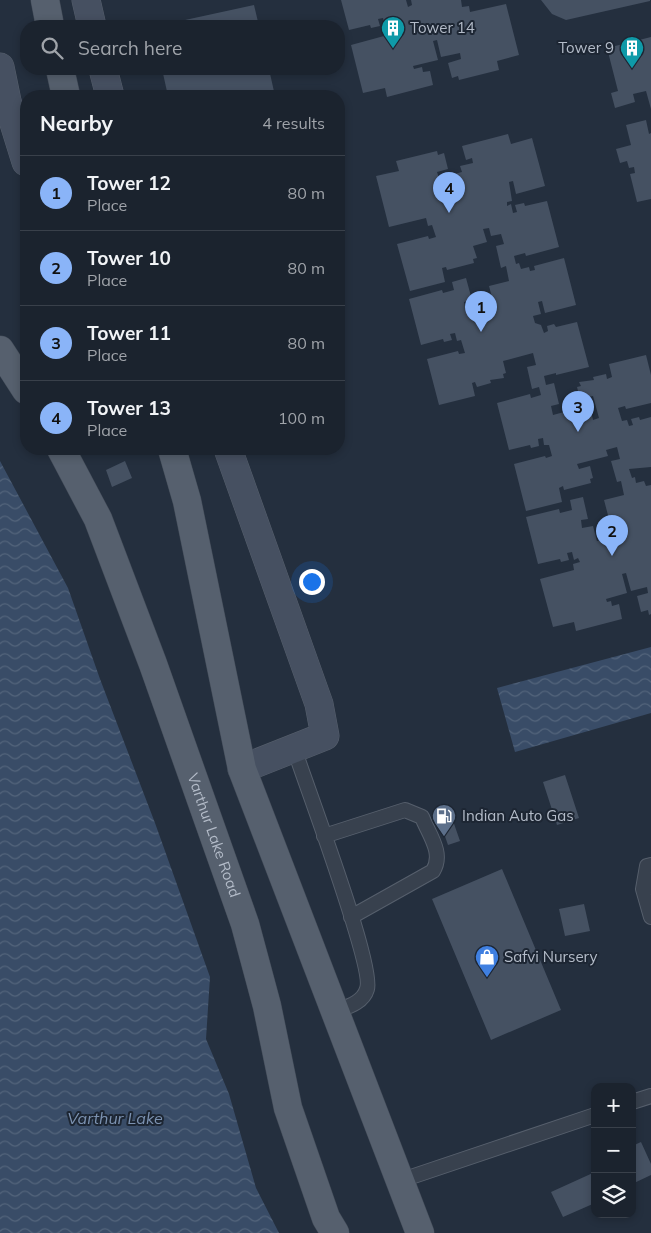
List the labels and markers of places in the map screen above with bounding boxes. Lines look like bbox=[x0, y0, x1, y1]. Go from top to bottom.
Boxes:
building icon: Tower 14 bbox=[380, 15, 406, 49]
place label: Tower 14 bbox=[410, 18, 475, 37]
building icon: Tower 9 bbox=[619, 35, 645, 69]
place label: Tower 9 bbox=[558, 38, 614, 57]
pin: 4 bbox=[433, 172, 465, 213]
pin: 1 bbox=[465, 291, 497, 332]
pin: 3 bbox=[562, 391, 594, 432]
pin: 2 bbox=[596, 515, 628, 556]
fuel station icon: Indian Auto Gas bbox=[431, 803, 457, 837]
place label: Indian Auto Gas bbox=[462, 806, 574, 825]
shop icon: Safvi Nursery bbox=[474, 944, 500, 978]
place label: Safvi Nursery bbox=[504, 947, 597, 966]

